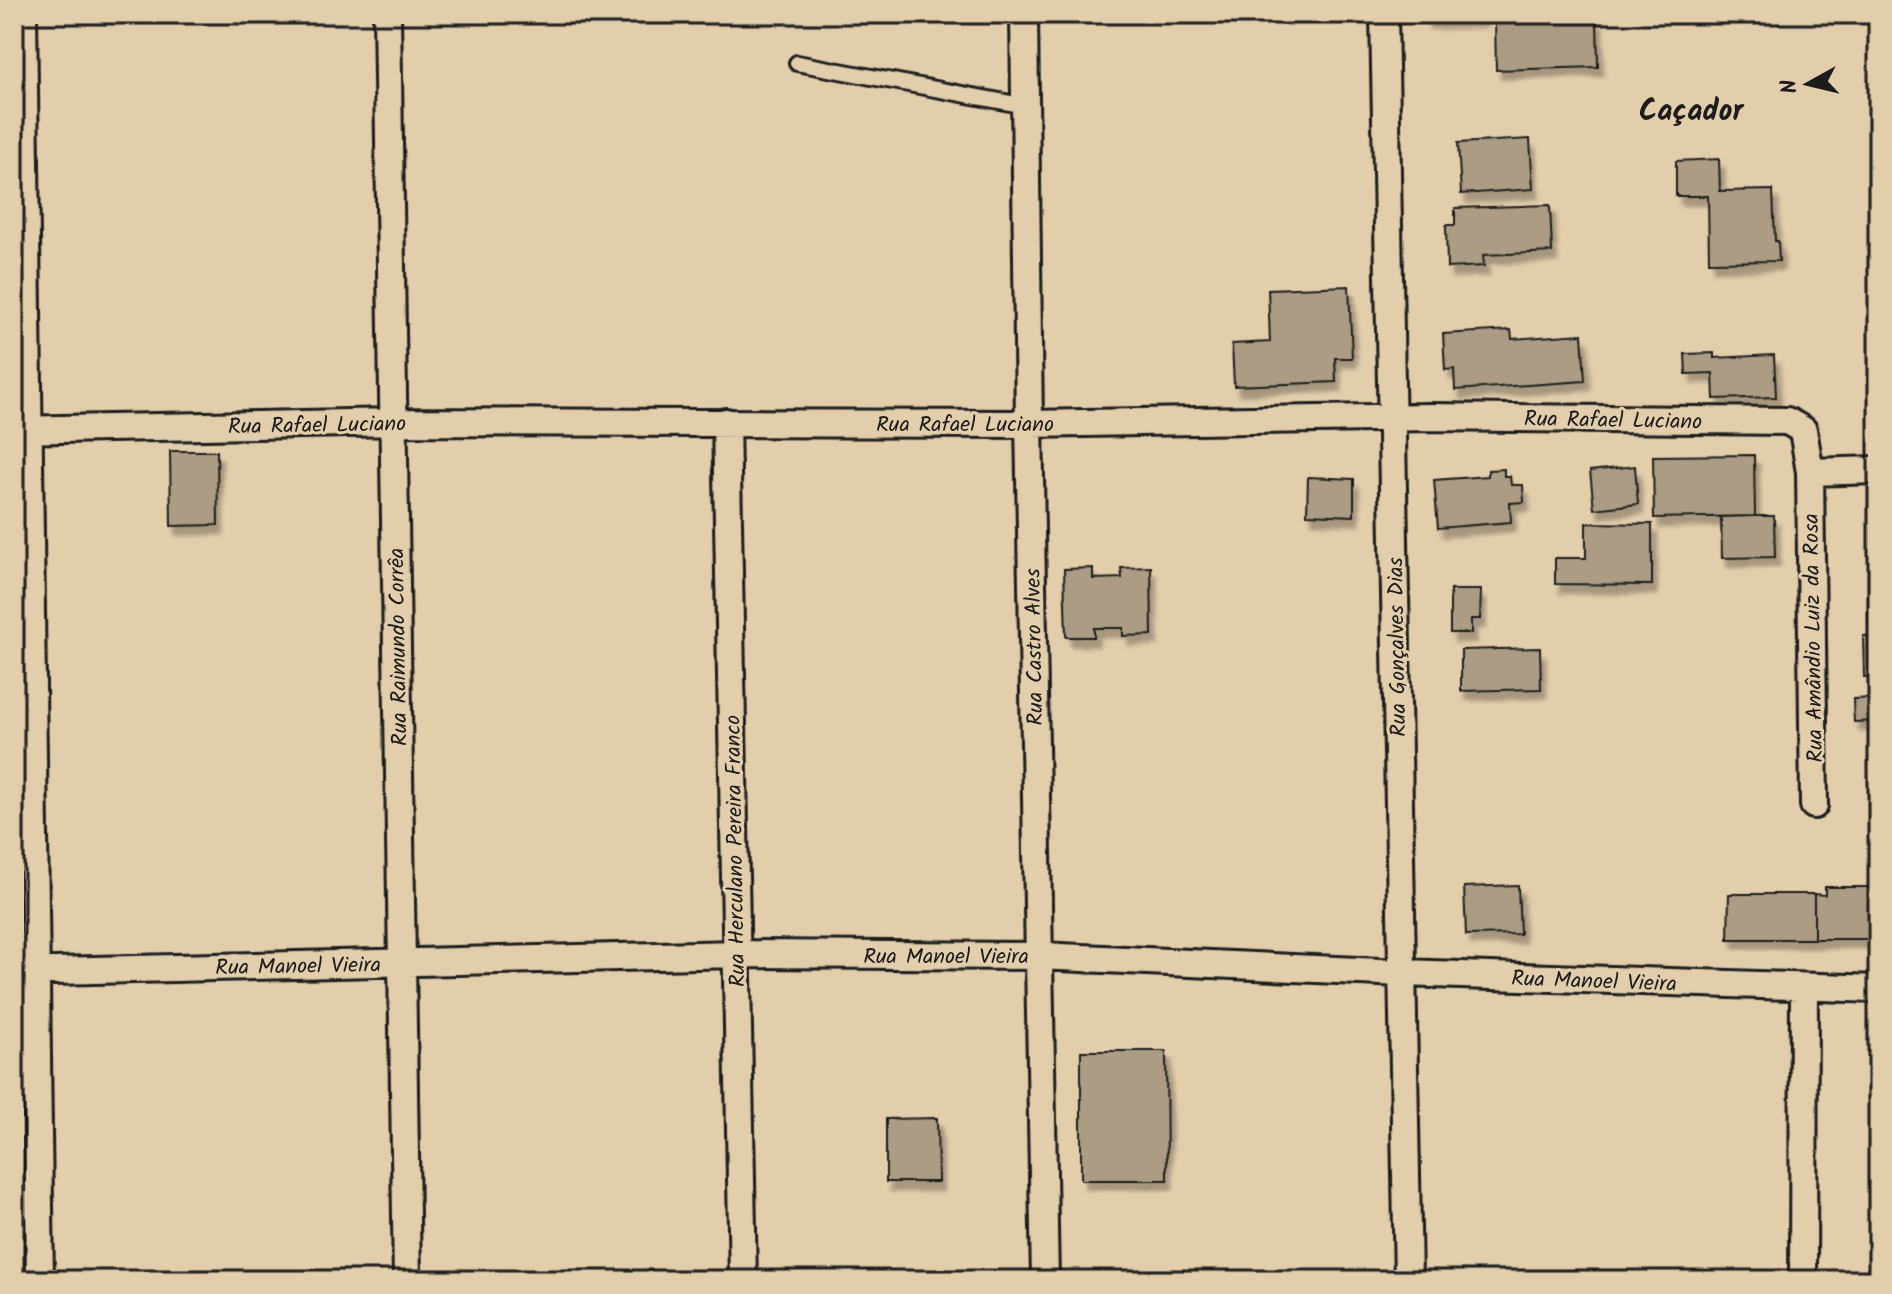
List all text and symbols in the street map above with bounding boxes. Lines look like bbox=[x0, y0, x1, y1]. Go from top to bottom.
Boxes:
north arrow bbox=[1768, 44, 1848, 124]
text: N bbox=[1772, 77, 1809, 96]
district label: Caçador bbox=[1639, 88, 1744, 136]
street label: Rua Rafael Luciano bbox=[1524, 402, 1702, 441]
street label: Rua Rafael Luciano bbox=[228, 407, 406, 446]
street label: Rua Rafael Luciano bbox=[876, 408, 1054, 443]
street label: Rua Amândio Luiz da Rosa bbox=[1795, 513, 1834, 763]
street label: Rua Raimundo Corrêa bbox=[380, 548, 419, 746]
street label: Rua Gonçalves Dias bbox=[1379, 556, 1418, 737]
street label: Rua Castro Alves bbox=[1017, 567, 1054, 726]
street label: Rua Herculano Pereira Franco bbox=[717, 714, 756, 987]
street label: Rua Manoel Vieira bbox=[863, 940, 1029, 975]
street label: Rua Manoel Vieira bbox=[215, 949, 381, 986]
street label: Rua Manoel Vieira bbox=[1510, 962, 1677, 1003]

